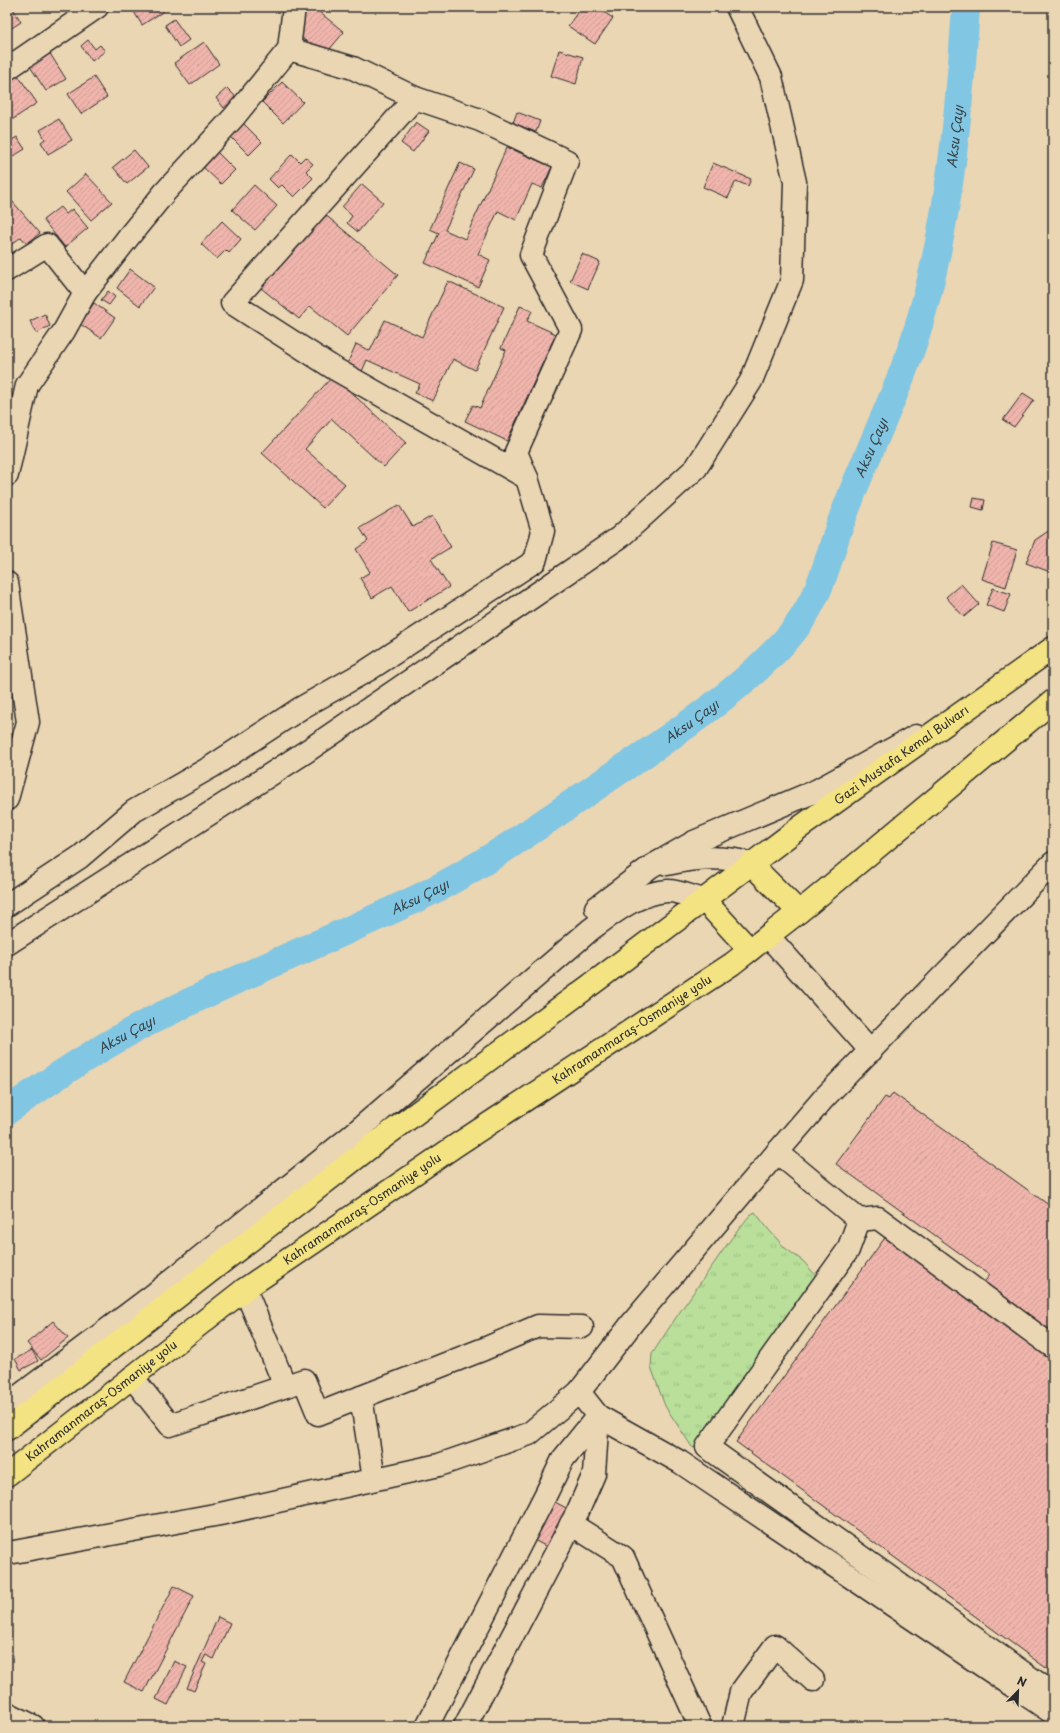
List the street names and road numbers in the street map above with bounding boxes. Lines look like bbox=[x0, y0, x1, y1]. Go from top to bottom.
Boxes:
street label: Gazi Mustafa Kemal Bulvarı bbox=[830, 700, 972, 809]
street label: Kahramanmaraş-Osmaniye yolu bbox=[548, 970, 715, 1088]
street label: Kahramanmaraş-Osmaniye yolu bbox=[279, 1148, 444, 1269]
street label: Kahramanmaraş-Osmaniye yolu bbox=[22, 1335, 180, 1465]

